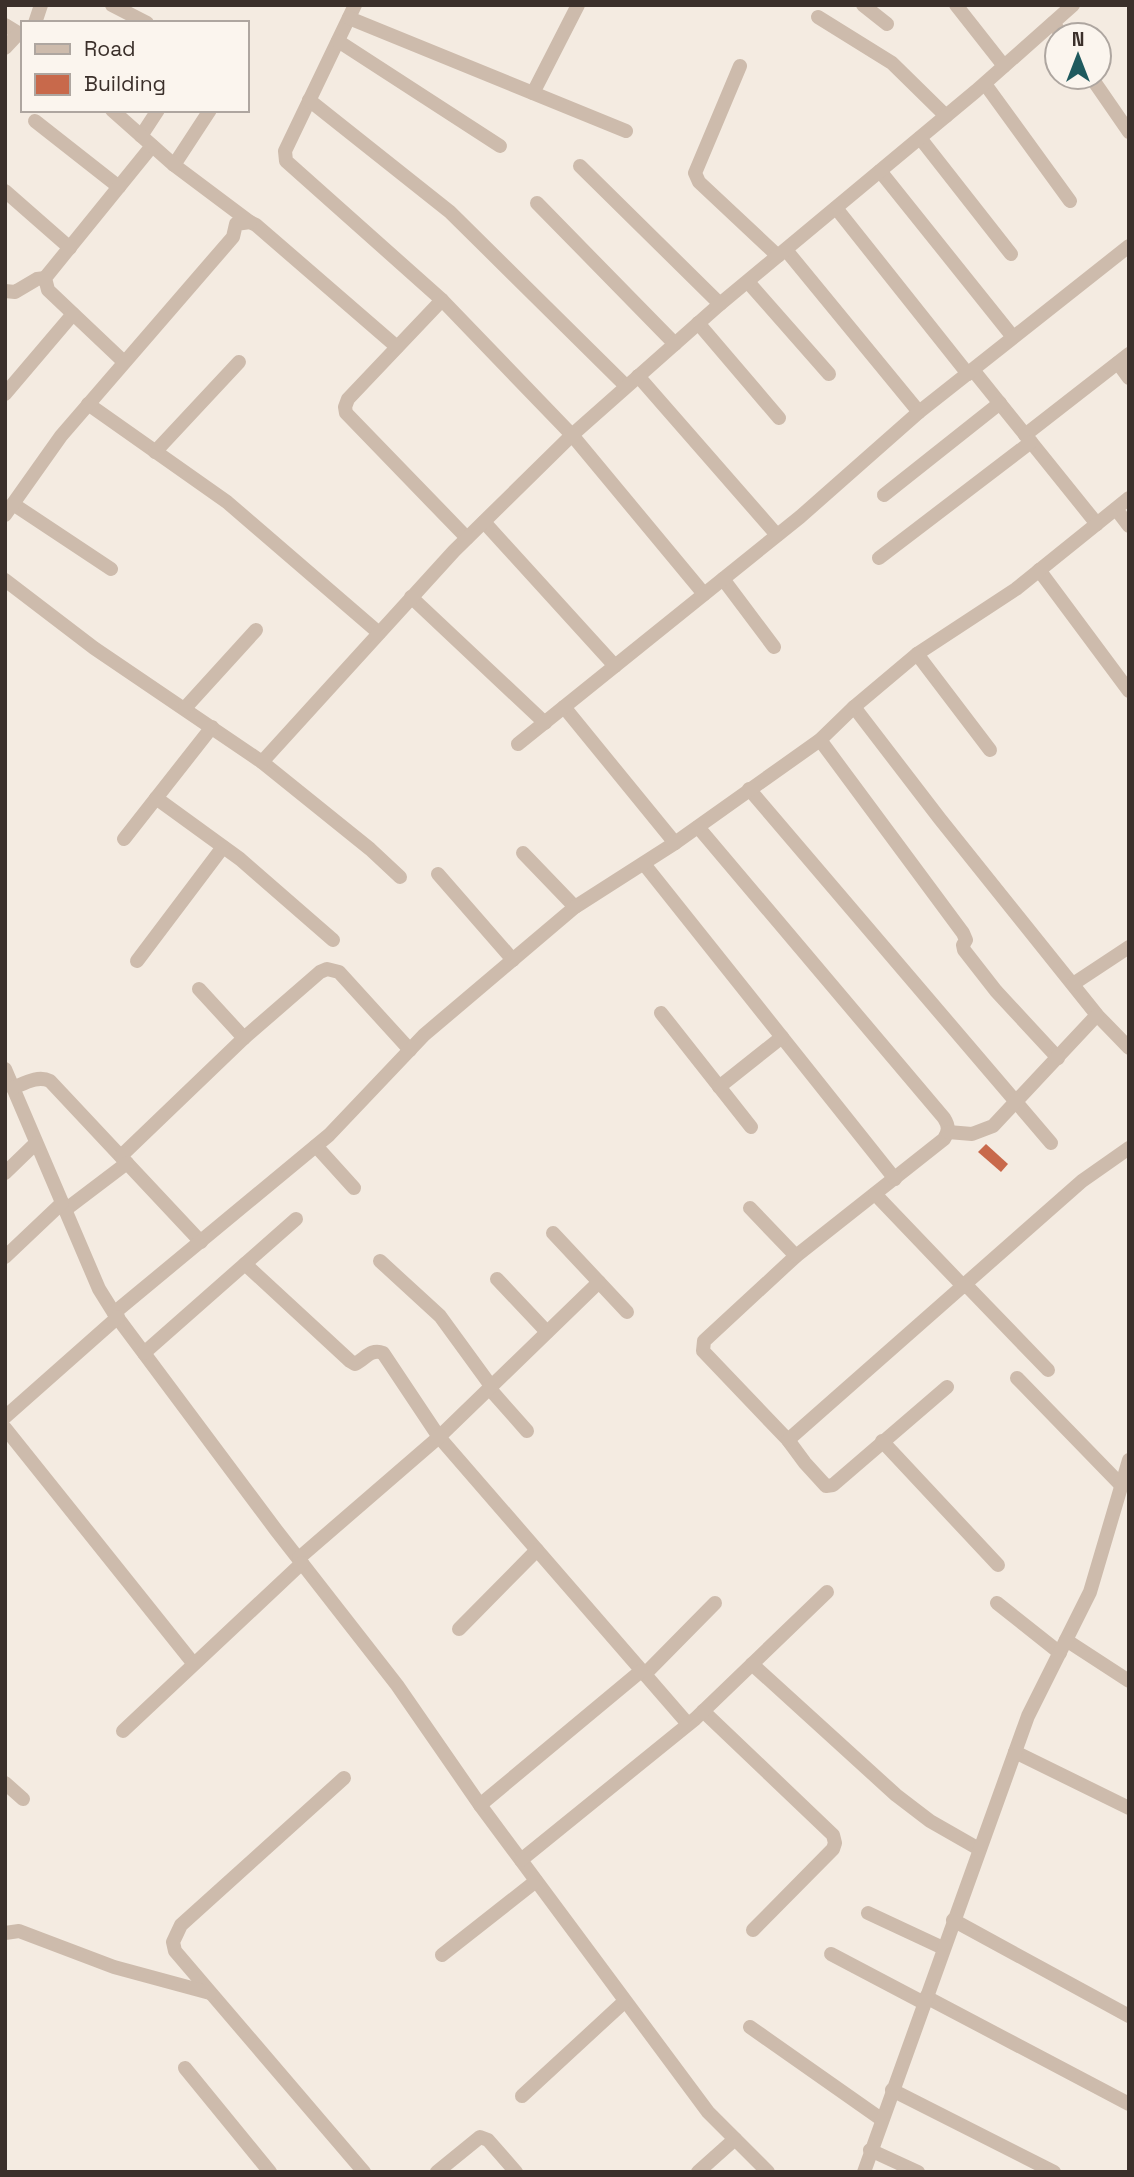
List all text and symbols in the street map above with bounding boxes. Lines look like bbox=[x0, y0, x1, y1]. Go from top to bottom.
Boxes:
legend bbox=[21, 21, 248, 112]
north arrow bbox=[1043, 21, 1113, 91]
text: N bbox=[1072, 27, 1084, 52]
text: Road bbox=[84, 35, 136, 62]
text: Building bbox=[84, 70, 166, 97]

